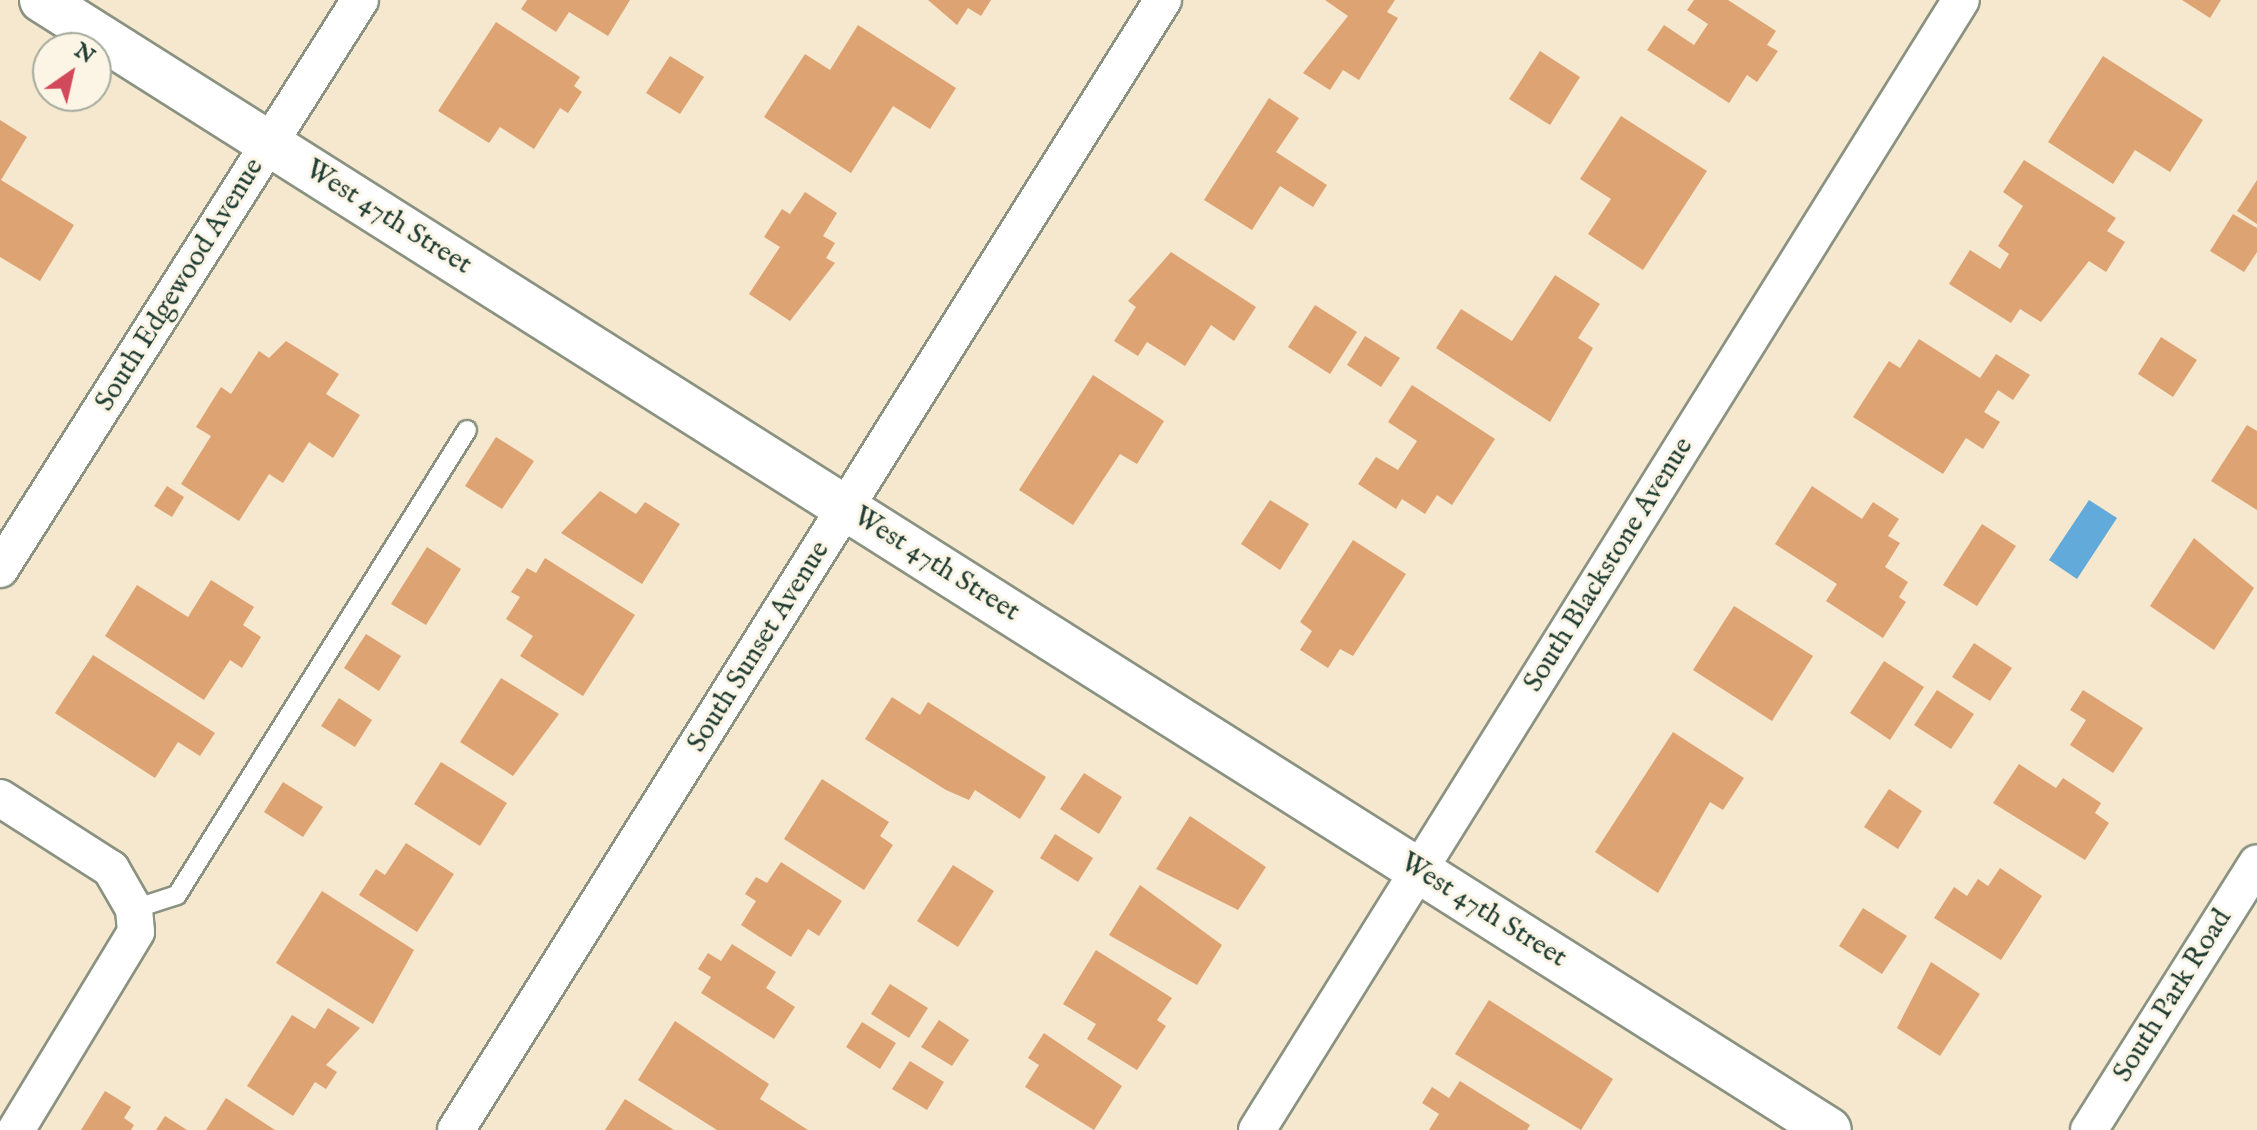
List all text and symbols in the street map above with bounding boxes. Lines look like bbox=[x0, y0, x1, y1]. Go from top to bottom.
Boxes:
north arrow bbox=[32, 32, 112, 112]
text: N bbox=[69, 37, 100, 71]
street label: South Edgewood Avenue bbox=[88, 152, 272, 418]
street label: West 47th Street bbox=[299, 153, 477, 283]
street label: South Blackstone Avenue bbox=[1517, 432, 1701, 698]
street label: West 47th Street bbox=[847, 500, 1025, 630]
street label: South Sunset Avenue bbox=[681, 535, 837, 759]
street label: West 47th Street bbox=[1394, 846, 1572, 976]
street label: South Park Road bbox=[2107, 904, 2239, 1088]

